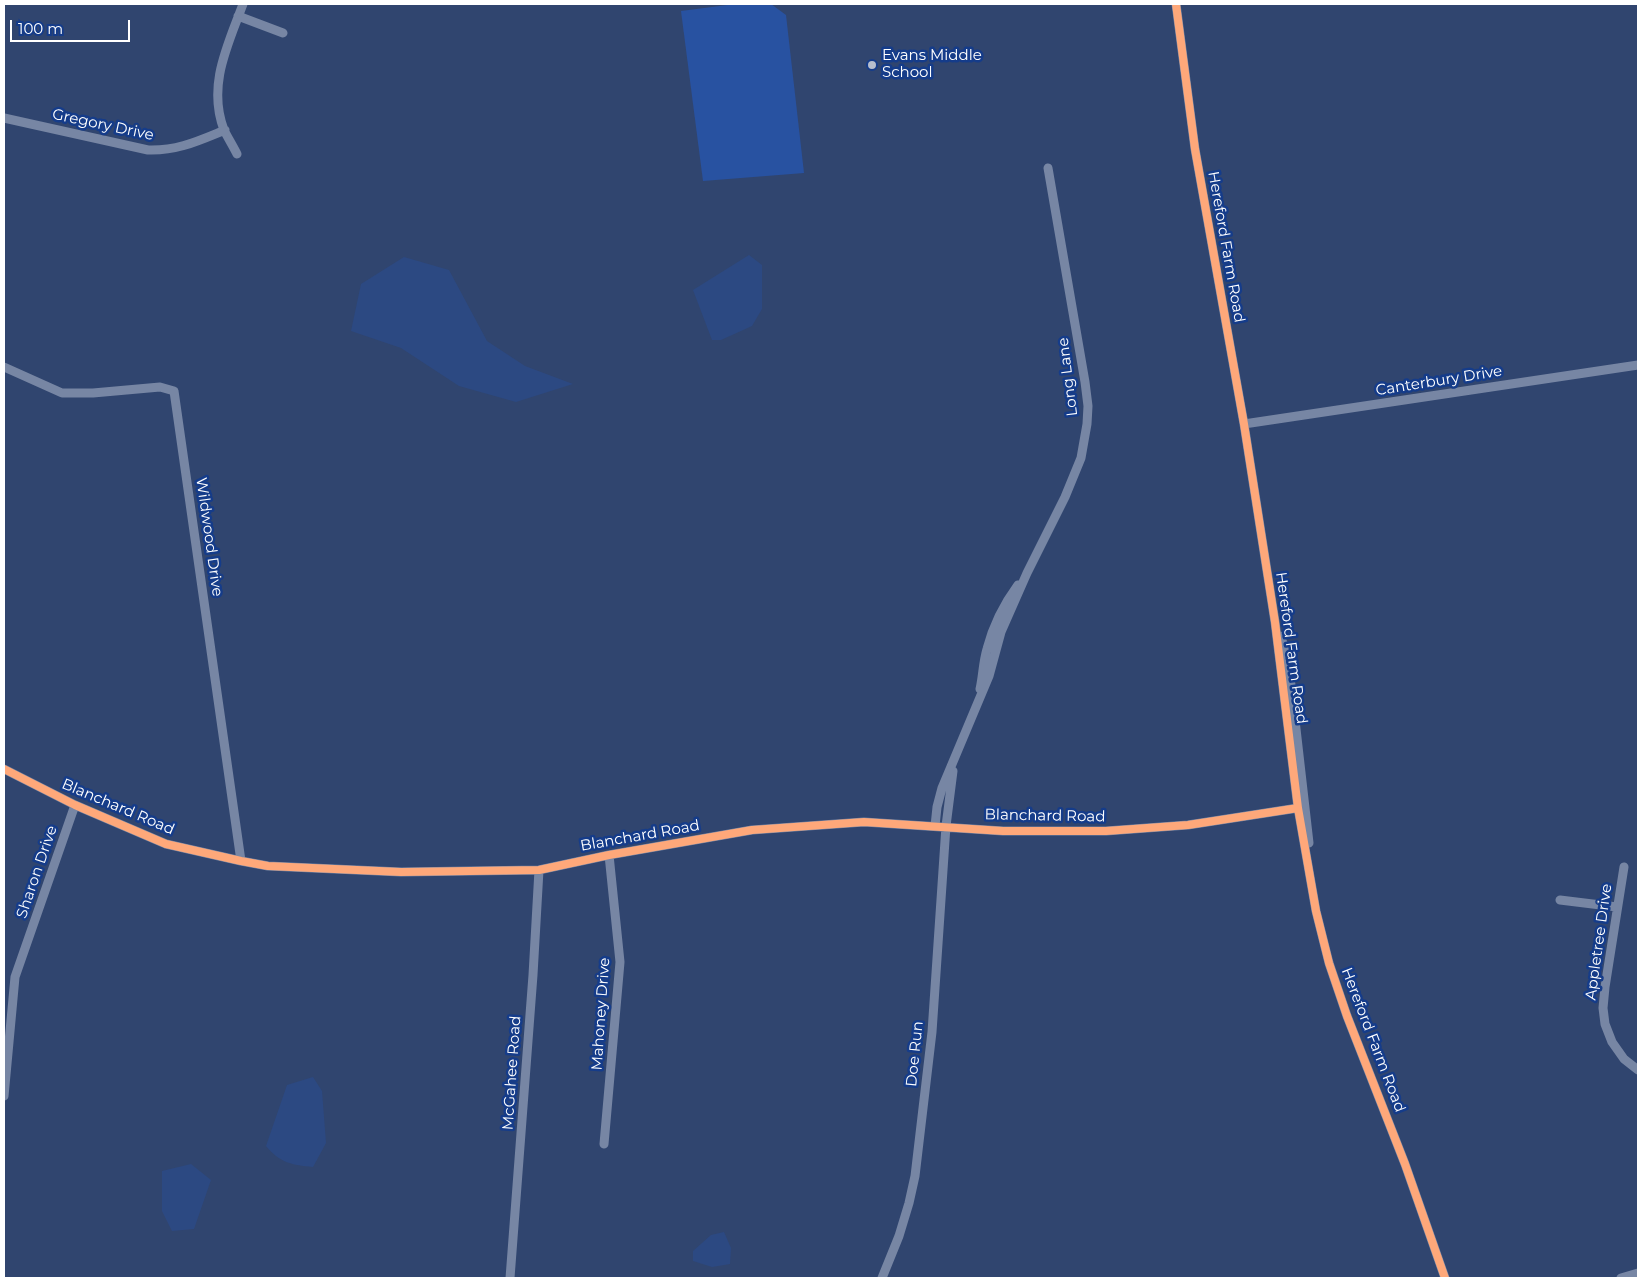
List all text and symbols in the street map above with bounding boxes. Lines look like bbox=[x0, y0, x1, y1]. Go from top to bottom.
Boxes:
scale bar bbox=[12, 10, 132, 42]
text: 100 m bbox=[18, 19, 63, 38]
place label: Evans Middle School bbox=[882, 47, 982, 82]
marker: Evans Middle School bbox=[866, 59, 878, 71]
street label: Gregory Drive bbox=[51, 105, 155, 145]
street label: Hereford Farm Road bbox=[1204, 170, 1248, 324]
street label: Long Lane bbox=[1054, 337, 1082, 417]
street label: Canterbury Drive bbox=[1374, 362, 1504, 400]
street label: Wildwood Drive bbox=[192, 476, 226, 598]
street label: Hereford Farm Road bbox=[1271, 571, 1311, 725]
street label: Blanchard Road bbox=[59, 775, 177, 839]
street label: Blanchard Road bbox=[984, 806, 1106, 826]
street label: Blanchard Road bbox=[579, 817, 701, 855]
street label: Sharon Drive bbox=[13, 823, 61, 921]
street label: Appletree Drive bbox=[1582, 883, 1616, 1001]
street label: Mahoney Drive bbox=[588, 957, 614, 1071]
street label: Hereford Farm Road bbox=[1337, 965, 1409, 1115]
street label: McGahee Road bbox=[499, 1015, 525, 1131]
street label: Doe Run bbox=[903, 1020, 927, 1088]

